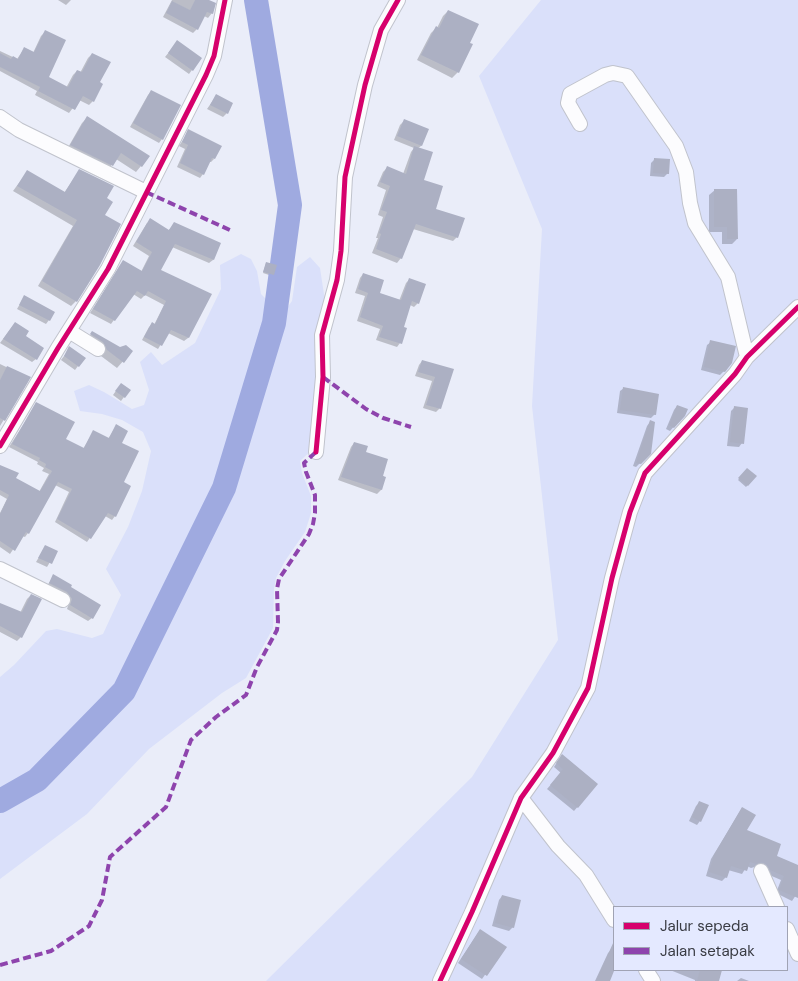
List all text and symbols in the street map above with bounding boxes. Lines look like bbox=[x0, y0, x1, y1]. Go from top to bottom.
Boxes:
legend bbox=[613, 906, 788, 971]
text: Jalur sepeda bbox=[660, 916, 749, 936]
text: Jalan setapak bbox=[660, 941, 755, 961]

